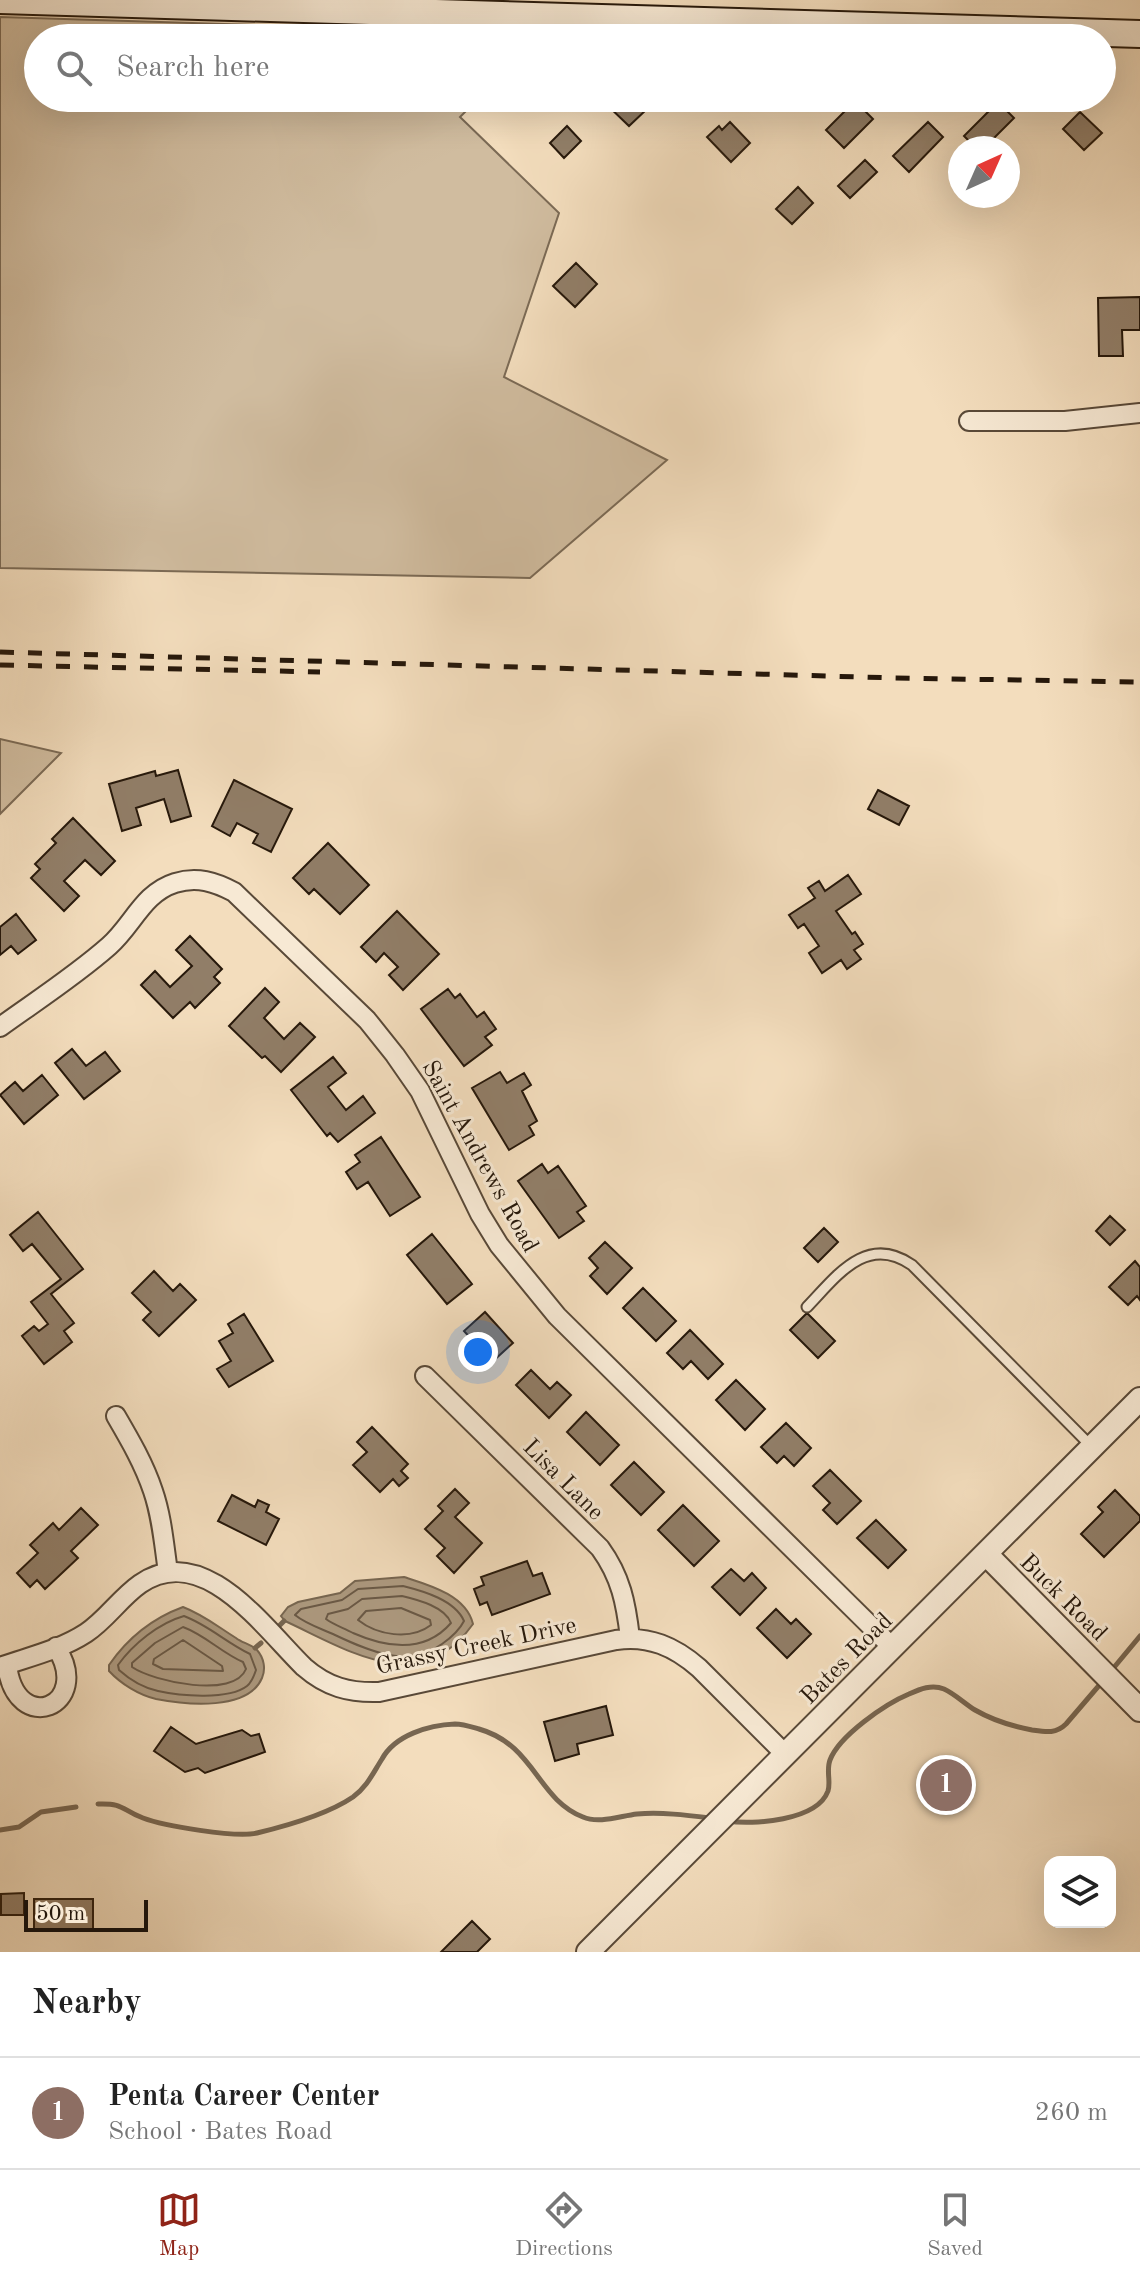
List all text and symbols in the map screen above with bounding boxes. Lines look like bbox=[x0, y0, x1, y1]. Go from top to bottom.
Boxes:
search box bbox=[24, 24, 1116, 112]
icon: search bbox=[52, 46, 96, 90]
text: Search here bbox=[116, 53, 270, 83]
north arrow bbox=[948, 136, 1020, 208]
street label: Saint Andrews Road bbox=[417, 1057, 542, 1257]
your location bbox=[458, 1332, 498, 1372]
street label: Lisa Lane bbox=[518, 1435, 608, 1525]
street label: Buck Road bbox=[1014, 1550, 1111, 1647]
street label: Bates Road bbox=[797, 1609, 898, 1710]
street label: Grassy Creek Drive bbox=[374, 1614, 579, 1680]
pin: 1 bbox=[920, 1755, 972, 1815]
map controls bbox=[1044, 1856, 1116, 1928]
button: layers bbox=[1044, 1856, 1116, 1928]
scale bar bbox=[24, 1896, 148, 1932]
text: 50 m bbox=[36, 1903, 85, 1925]
text: Nearby bbox=[32, 1987, 142, 2021]
text: Penta Career Center bbox=[108, 2082, 379, 2112]
text: 1 bbox=[50, 2100, 66, 2126]
text: 260 m bbox=[1035, 2100, 1108, 2126]
text: School · Bates Road bbox=[108, 2119, 333, 2145]
tab: Map bbox=[157, 2188, 201, 2263]
tab: Directions bbox=[515, 2188, 613, 2263]
tab: Saved bbox=[927, 2188, 983, 2263]

